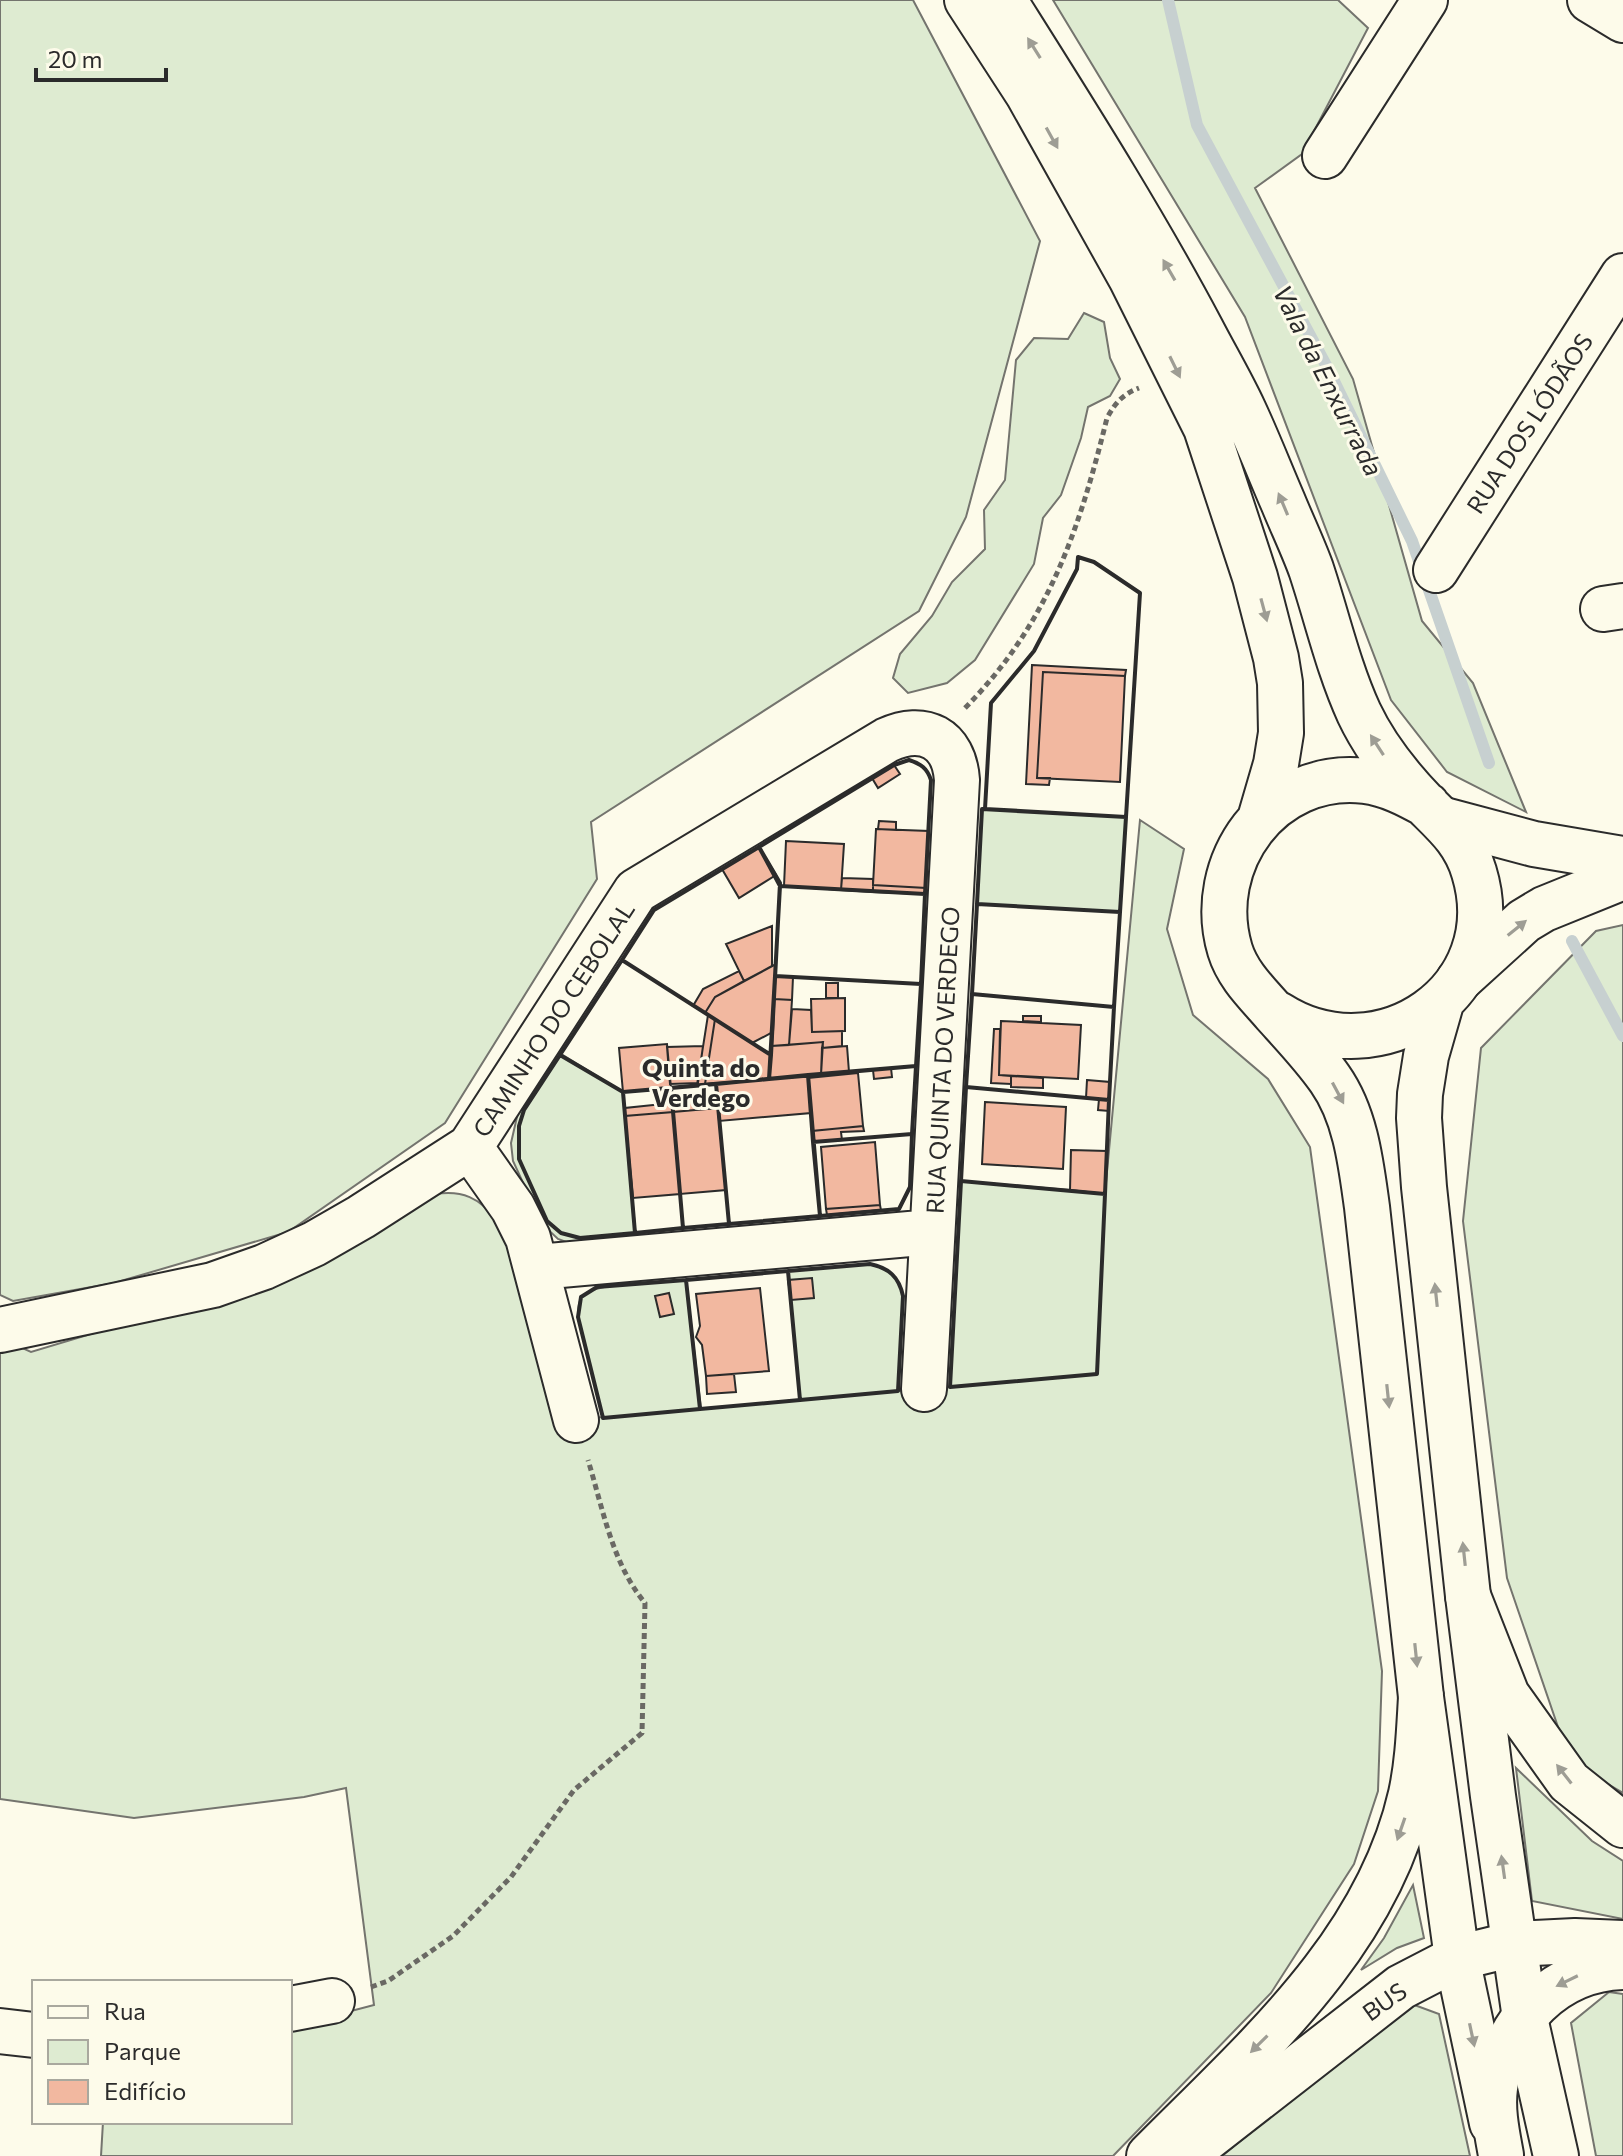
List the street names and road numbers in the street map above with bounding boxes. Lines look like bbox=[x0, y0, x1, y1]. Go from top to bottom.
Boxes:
street label: RUA DOS LÓDÃOS bbox=[1460, 327, 1598, 519]
street label: CAMINHO DO CEBOLAL bbox=[466, 896, 640, 1142]
street label: RUA QUINTA DO VERDEGO bbox=[919, 906, 965, 1214]
street label: BUS bbox=[1356, 1976, 1412, 2026]

